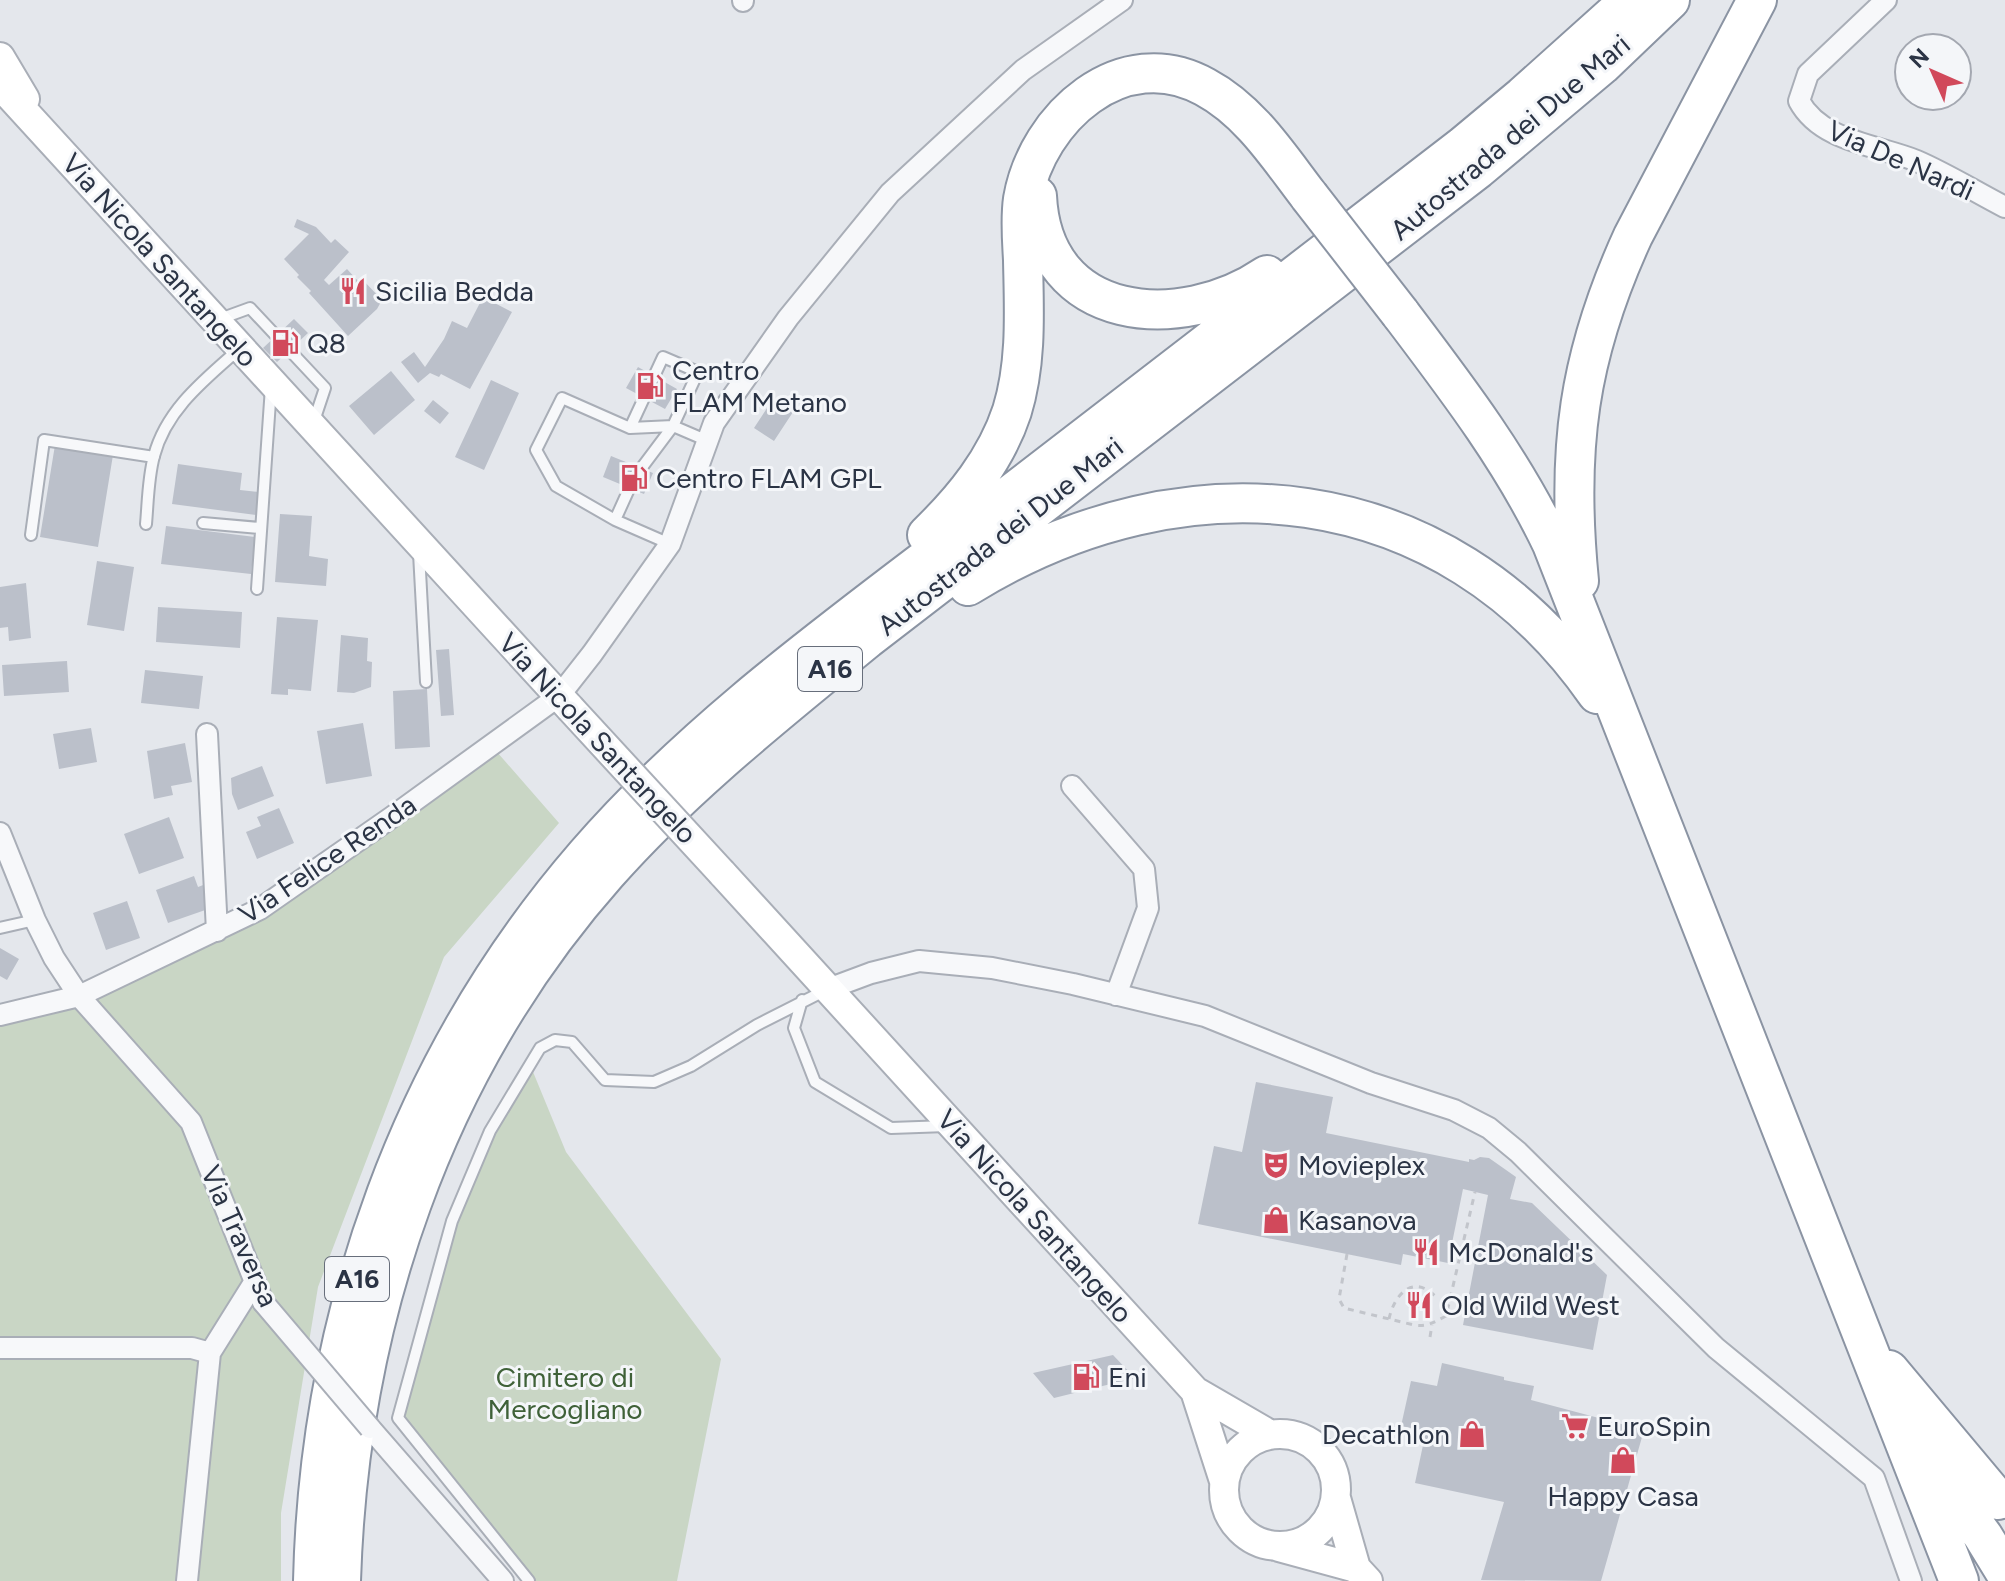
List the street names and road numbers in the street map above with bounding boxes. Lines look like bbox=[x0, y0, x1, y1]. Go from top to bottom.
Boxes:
street label: Autostrada dei Due Mari bbox=[1383, 27, 1637, 247]
street label: Via De Nardi bbox=[1822, 113, 1980, 207]
street label: Via Nicola Santangelo bbox=[55, 146, 265, 374]
street label: Autostrada dei Due Mari bbox=[870, 429, 1130, 643]
street label: Via Nicola Santangelo bbox=[492, 626, 704, 850]
road number: A16 bbox=[798, 647, 862, 691]
street label: Via Felice Renda bbox=[232, 787, 422, 931]
street label: Via Nicola Santangelo bbox=[930, 1102, 1140, 1330]
street label: Via Traversa bbox=[194, 1160, 286, 1312]
road number: A16 bbox=[325, 1257, 389, 1301]

